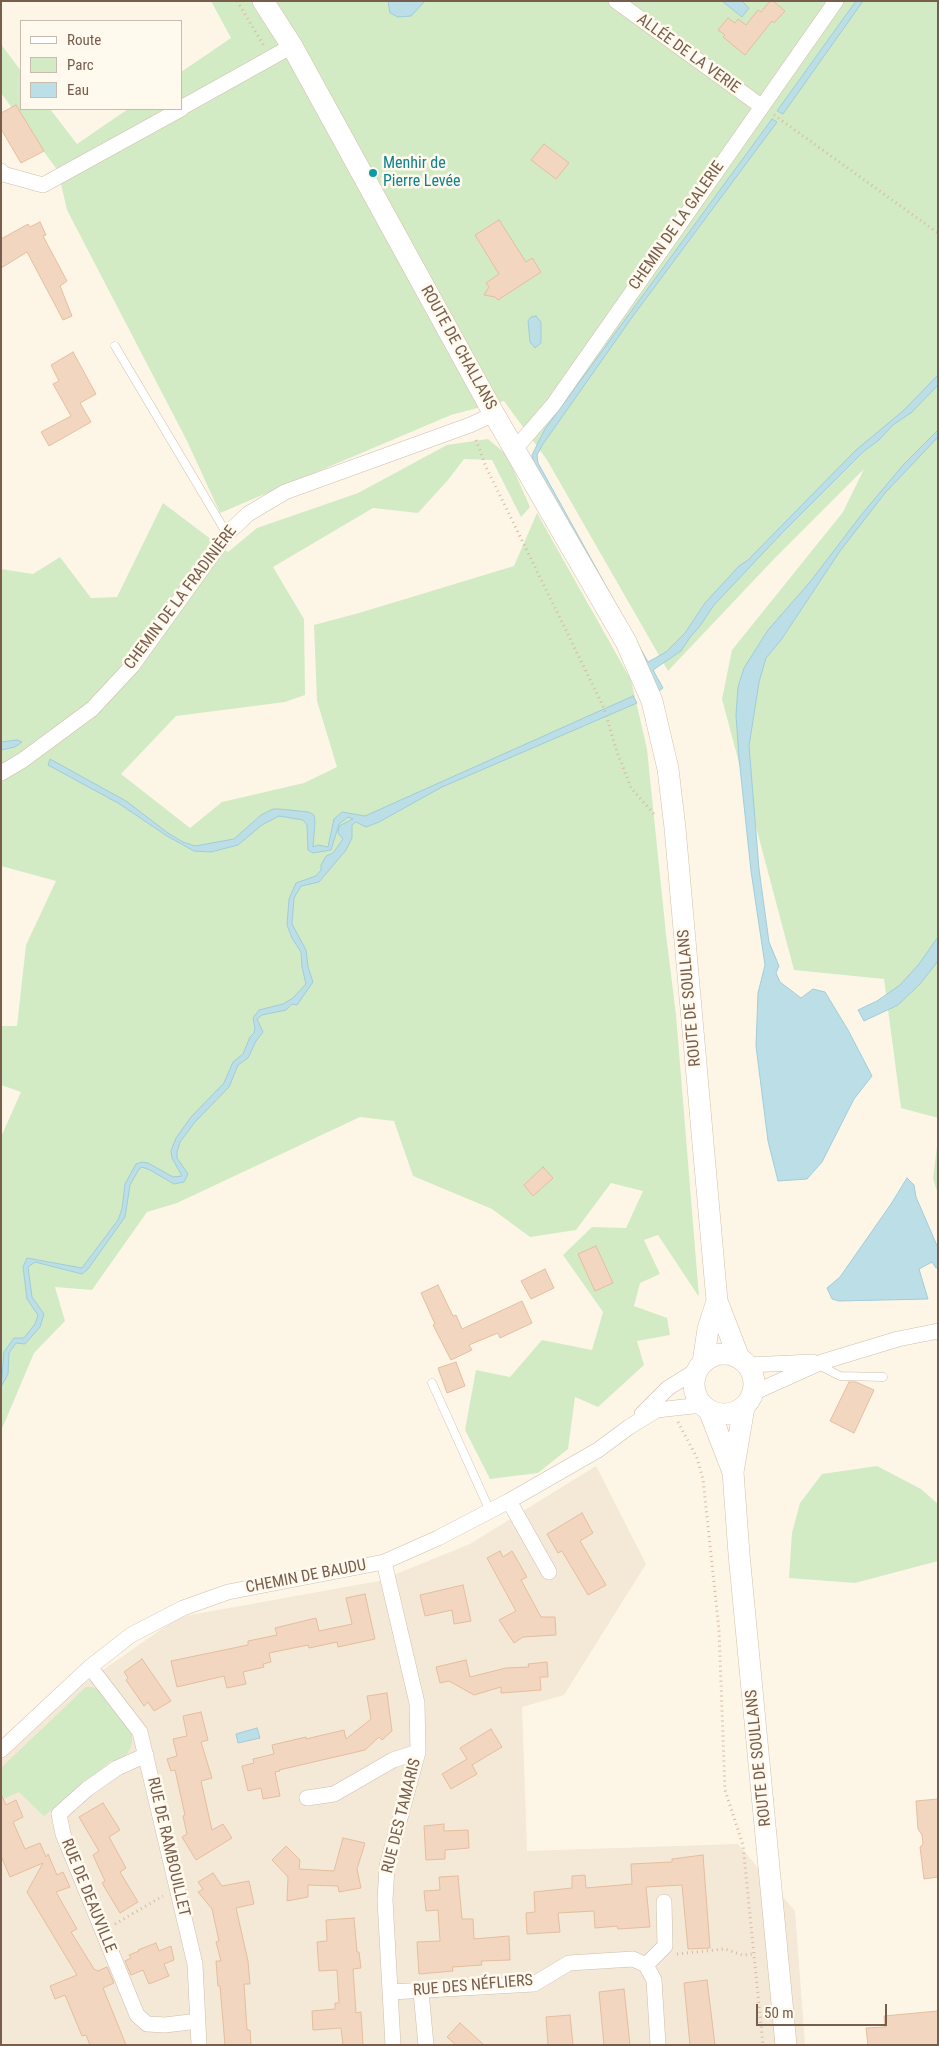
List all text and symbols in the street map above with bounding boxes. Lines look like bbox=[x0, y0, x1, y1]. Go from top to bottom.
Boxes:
street label: ALLÉE DE LA VERIE bbox=[633, 10, 743, 98]
legend bbox=[20, 20, 182, 110]
text: Route bbox=[67, 31, 101, 49]
text: Parc bbox=[67, 56, 94, 74]
text: Eau bbox=[67, 81, 89, 99]
place label: Menhir de Pierre Levée bbox=[383, 154, 461, 192]
street label: CHEMIN DE LA GALERIE bbox=[625, 158, 729, 294]
marker: Menhir de Pierre Levée bbox=[367, 167, 379, 179]
street label: ROUTE DE CHALLANS bbox=[416, 283, 500, 413]
street label: CHEMIN DE LA FRADINIÈRE bbox=[121, 522, 241, 674]
street label: ROUTE DE SOULLANS bbox=[674, 929, 706, 1067]
street label: CHEMIN DE BAUDU bbox=[244, 1556, 368, 1598]
street label: ROUTE DE SOULLANS bbox=[742, 1689, 776, 1827]
street label: RUE DES TAMARIS bbox=[378, 1757, 426, 1875]
street label: RUE DE RAMBOUILLET bbox=[143, 1775, 193, 1919]
street label: RUE DE DEAUVILLE bbox=[56, 1836, 120, 1956]
street label: RUE DES NÉFLIERS bbox=[412, 1971, 534, 2001]
scale bar bbox=[759, 1994, 890, 2026]
text: 50 m bbox=[764, 2004, 794, 2022]

